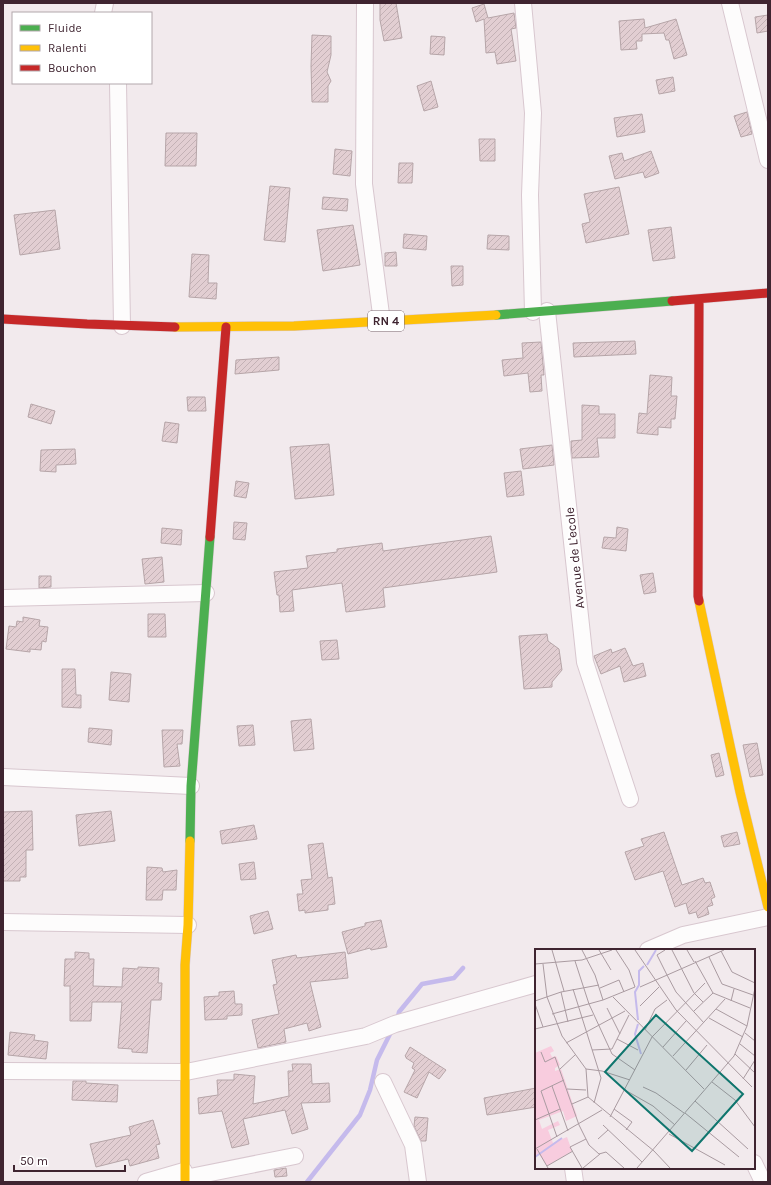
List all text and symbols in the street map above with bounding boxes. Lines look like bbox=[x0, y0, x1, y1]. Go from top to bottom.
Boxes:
legend bbox=[12, 12, 152, 84]
text: Fluide bbox=[48, 21, 82, 35]
text: Ralenti bbox=[48, 41, 87, 55]
text: Bouchon bbox=[48, 61, 97, 75]
road number: RN 4 bbox=[368, 311, 404, 331]
street label: Avenue de L'ecole bbox=[562, 506, 587, 609]
inset map bbox=[535, 949, 755, 1169]
scale bar bbox=[14, 1147, 125, 1173]
text: 50 m bbox=[20, 1154, 48, 1168]

